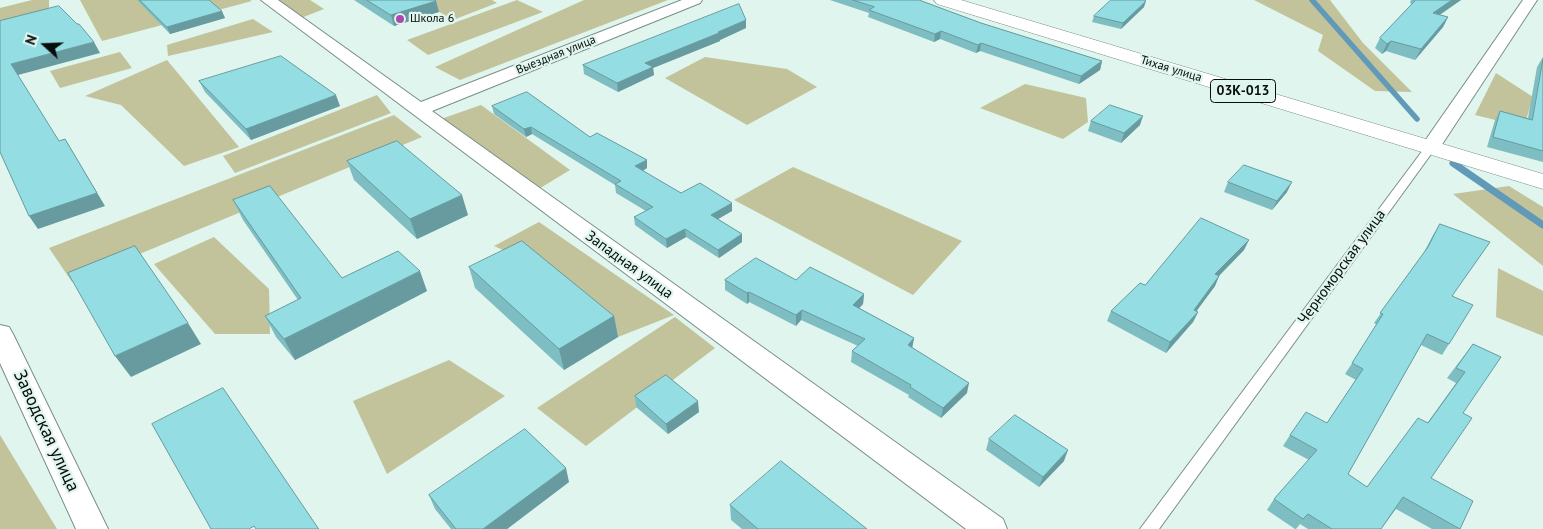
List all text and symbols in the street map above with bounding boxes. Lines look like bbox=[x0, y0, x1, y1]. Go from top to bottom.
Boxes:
place label: Школа 6 bbox=[410, 12, 454, 26]
marker: Школа 6 bbox=[394, 13, 406, 25]
north arrow bbox=[20, 20, 70, 70]
text: N bbox=[21, 32, 41, 47]
street label: Выездная улица bbox=[514, 32, 598, 78]
street label: Тихая улица bbox=[1139, 53, 1203, 85]
road number: 03К-013 bbox=[1210, 80, 1276, 102]
street label: Черноморская улица bbox=[1294, 206, 1390, 328]
street label: Западная улица bbox=[582, 227, 676, 303]
street label: Заводская улица bbox=[8, 367, 84, 495]

